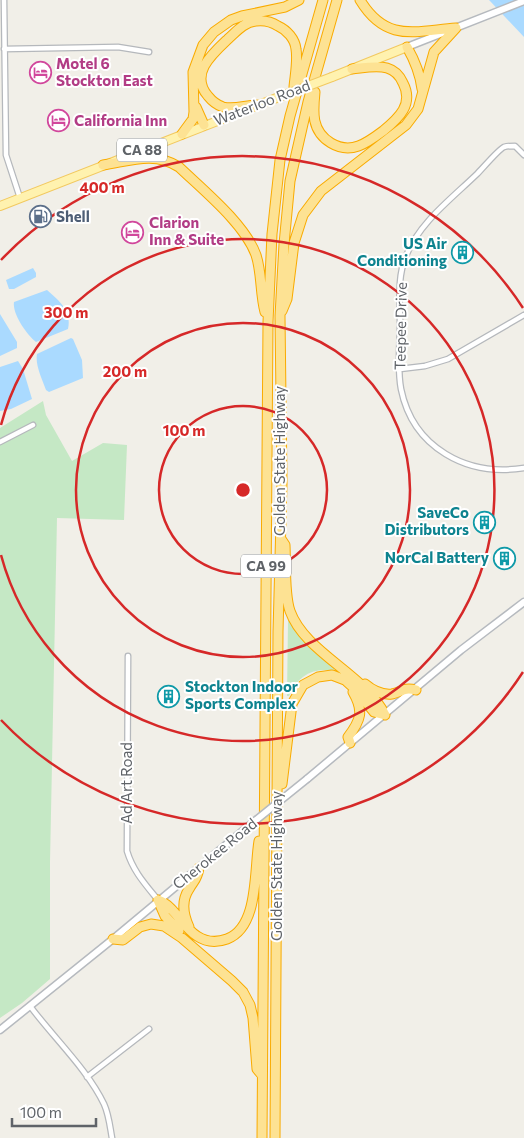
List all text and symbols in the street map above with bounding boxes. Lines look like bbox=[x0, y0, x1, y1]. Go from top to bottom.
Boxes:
place label: Motel 6 Stockton East bbox=[56, 54, 153, 89]
hotel icon: Motel 6 Stockton East bbox=[28, 61, 52, 85]
street label: Waterloo Road bbox=[211, 75, 312, 129]
hotel icon: California Inn bbox=[46, 109, 70, 133]
place label: California Inn bbox=[74, 111, 167, 129]
road number: CA 88 bbox=[117, 138, 167, 162]
text: 400 m bbox=[79, 178, 125, 196]
fuel station icon: Shell bbox=[28, 205, 52, 229]
place label: Shell bbox=[56, 207, 90, 225]
place label: Clarion Inn & Suite bbox=[149, 213, 224, 248]
hotel icon: Clarion Inn & Suite bbox=[121, 220, 145, 244]
place label: US Air Conditioning bbox=[357, 234, 447, 269]
building icon: US Air Conditioning bbox=[451, 241, 475, 265]
street label: Teepee Drive bbox=[390, 282, 410, 370]
text: 300 m bbox=[44, 303, 88, 321]
text: 200 m bbox=[103, 362, 147, 380]
street label: Golden State Highway bbox=[270, 386, 288, 536]
text: 100 m bbox=[163, 421, 205, 439]
centre of rings bbox=[234, 481, 252, 499]
place label: SaveCo Distributors bbox=[385, 503, 469, 538]
building icon: SaveCo Distributors bbox=[473, 510, 497, 534]
building icon: NorCal Battery bbox=[493, 546, 517, 570]
place label: NorCal Battery bbox=[385, 548, 490, 566]
road number: CA 99 bbox=[241, 554, 291, 578]
place label: Stockton Indoor Sports Complex bbox=[185, 677, 298, 712]
building icon: Stockton Indoor Sports Complex bbox=[157, 684, 181, 708]
street label: Ad Art Road bbox=[117, 742, 135, 824]
street label: Golden State Highway bbox=[267, 791, 285, 941]
street label: Cherokee Road bbox=[169, 814, 260, 893]
scale bar bbox=[12, 1096, 96, 1128]
text: 100 m bbox=[20, 1103, 62, 1121]

